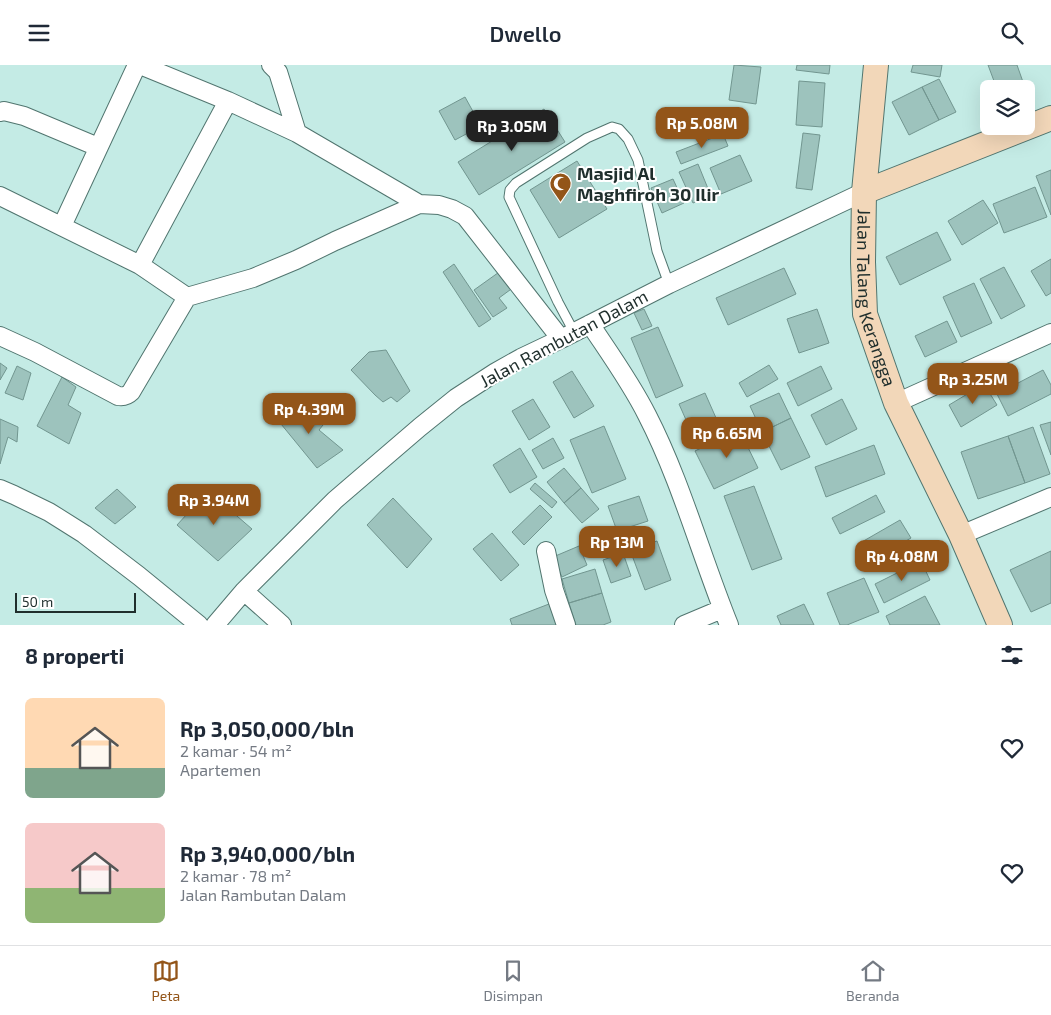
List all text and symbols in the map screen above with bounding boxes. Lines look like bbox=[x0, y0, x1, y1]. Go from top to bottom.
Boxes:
icon: menu bbox=[25, 19, 53, 47]
icon: search bbox=[998, 19, 1026, 47]
text: Dwello bbox=[490, 20, 561, 46]
map controls bbox=[980, 80, 1035, 135]
button: layers bbox=[980, 80, 1035, 135]
pin: Rp 5.08M bbox=[650, 107, 754, 149]
pin: Rp 3.05M bbox=[460, 109, 564, 152]
text: Rp 5.08M bbox=[667, 113, 737, 132]
text: Rp 3.05M bbox=[477, 116, 547, 135]
place label: Masjid Al Maghfiroh 30 Ilir bbox=[577, 162, 719, 205]
mosque icon: Masjid Al Maghfiroh 30 Ilir bbox=[549, 172, 573, 203]
street label: Jalan Talang Kerangga bbox=[853, 209, 901, 389]
street label: Jalan Rambutan Dalam bbox=[476, 284, 651, 392]
pin: Rp 3.25M bbox=[921, 363, 1025, 405]
text: Rp 3.25M bbox=[938, 369, 1008, 388]
pin: Rp 4.39M bbox=[257, 393, 361, 435]
text: Rp 4.39M bbox=[274, 399, 344, 418]
pin: Rp 6.65M bbox=[675, 417, 779, 459]
text: Rp 6.65M bbox=[692, 423, 762, 442]
pin: Rp 3.94M bbox=[162, 483, 266, 526]
text: Rp 3.94M bbox=[179, 490, 249, 509]
pin: Rp 13M bbox=[576, 525, 658, 568]
text: Rp 13M bbox=[590, 532, 644, 551]
pin: Rp 4.08M bbox=[850, 539, 954, 582]
text: Rp 4.08M bbox=[866, 546, 938, 565]
scale bar bbox=[15, 590, 136, 613]
text: 50 m bbox=[22, 593, 53, 610]
icon: filters bbox=[998, 641, 1026, 669]
text: 8 properti bbox=[25, 643, 124, 668]
text: Rp 3,050,000/bln bbox=[180, 716, 354, 741]
icon: home bbox=[65, 718, 125, 778]
icon: heart bbox=[998, 734, 1026, 762]
text: 2 kamar · 54 m² bbox=[180, 741, 292, 760]
text: Apartemen bbox=[180, 760, 261, 779]
text: Rp 3,940,000/bln bbox=[180, 841, 355, 866]
icon: home bbox=[65, 843, 125, 903]
icon: heart bbox=[998, 859, 1026, 887]
text: 2 kamar · 78 m² bbox=[180, 866, 291, 885]
text: Jalan Rambutan Dalam bbox=[180, 885, 346, 904]
tab: Peta bbox=[152, 957, 180, 1004]
tab: Disimpan bbox=[483, 957, 543, 1004]
tab: Beranda bbox=[846, 957, 899, 1004]

